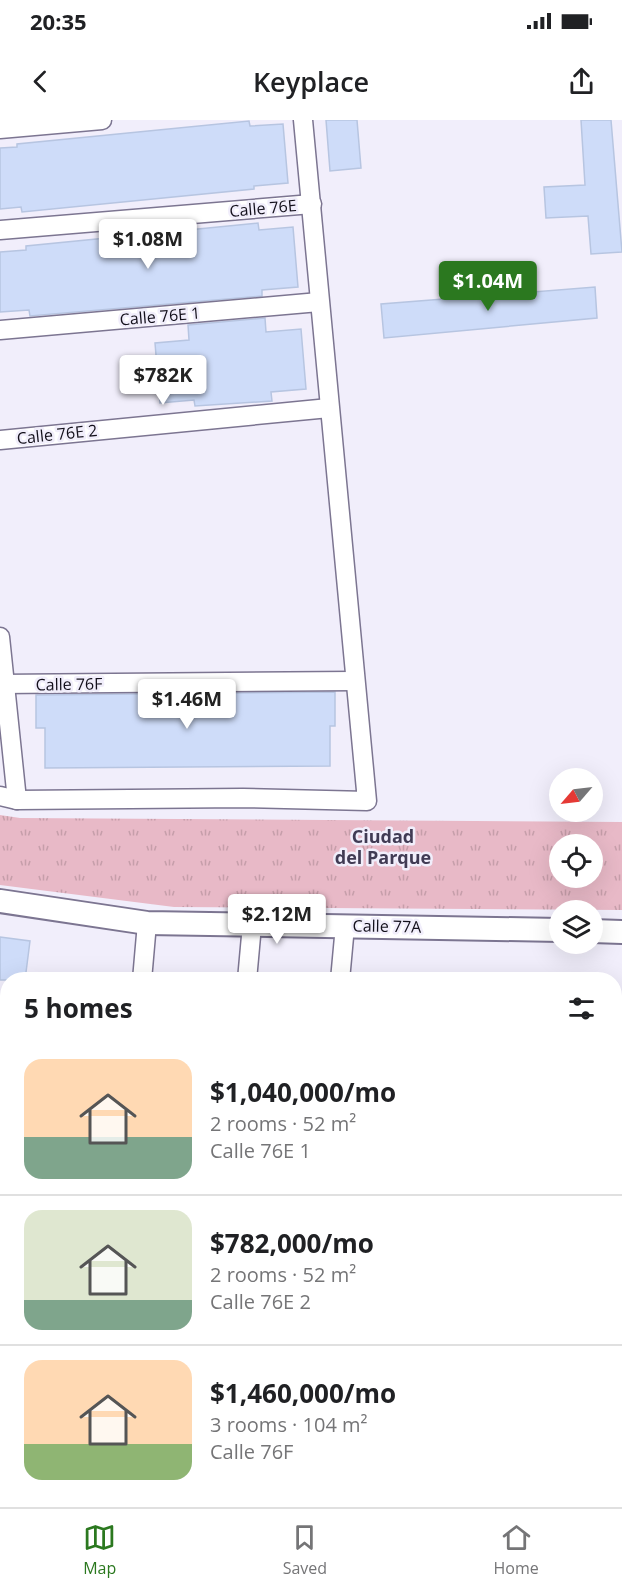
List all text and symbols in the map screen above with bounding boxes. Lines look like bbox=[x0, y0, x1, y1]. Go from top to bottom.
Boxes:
text: 20:35 bbox=[30, 6, 87, 36]
text: Keyplace bbox=[253, 63, 369, 100]
icon: back bbox=[24, 65, 57, 98]
icon: share bbox=[565, 65, 598, 98]
street label: Calle 76E bbox=[228, 194, 298, 222]
pin: $1.08M bbox=[99, 219, 197, 270]
text: $1.08M bbox=[113, 225, 183, 252]
pin: $1.04M bbox=[439, 261, 537, 312]
text: $1.04M bbox=[453, 267, 523, 294]
street label: Calle 76E 1 bbox=[119, 302, 201, 330]
pin: $782K bbox=[121, 355, 205, 406]
text: $782K bbox=[133, 361, 193, 388]
street label: Calle 76E 2 bbox=[16, 419, 98, 449]
street label: Calle 76F bbox=[35, 672, 103, 696]
pin: $1.46M bbox=[138, 679, 236, 730]
text: $1.46M bbox=[152, 685, 222, 712]
north arrow bbox=[549, 768, 603, 822]
map controls bbox=[549, 768, 603, 954]
district label: Ciudad del Parque bbox=[335, 824, 431, 869]
button: locate bbox=[549, 834, 603, 888]
pin: $2.12M bbox=[228, 894, 326, 945]
text: $2.12M bbox=[242, 900, 312, 927]
button: layers bbox=[549, 900, 603, 954]
street label: Calle 77A bbox=[353, 914, 422, 938]
text: 5 homes bbox=[24, 990, 133, 1026]
icon: filters bbox=[565, 992, 598, 1025]
text: $1,040,000/mo bbox=[210, 1074, 396, 1110]
icon: home bbox=[72, 1083, 144, 1155]
text: 2 rooms · 52 m² bbox=[210, 1110, 356, 1137]
text: Calle 76E 1 bbox=[210, 1137, 311, 1164]
text: $782,000/mo bbox=[210, 1225, 374, 1261]
icon: home bbox=[72, 1234, 144, 1306]
text: 2 rooms · 52 m² bbox=[210, 1261, 356, 1288]
text: Calle 76E 2 bbox=[210, 1288, 311, 1315]
text: $1,460,000/mo bbox=[210, 1375, 396, 1411]
icon: home bbox=[72, 1384, 144, 1456]
text: 3 rooms · 104 m² bbox=[210, 1411, 368, 1438]
text: Calle 76F bbox=[210, 1438, 293, 1465]
tab: Map bbox=[83, 1521, 116, 1579]
tab: Saved bbox=[283, 1521, 327, 1579]
tab: Home bbox=[494, 1521, 539, 1579]

